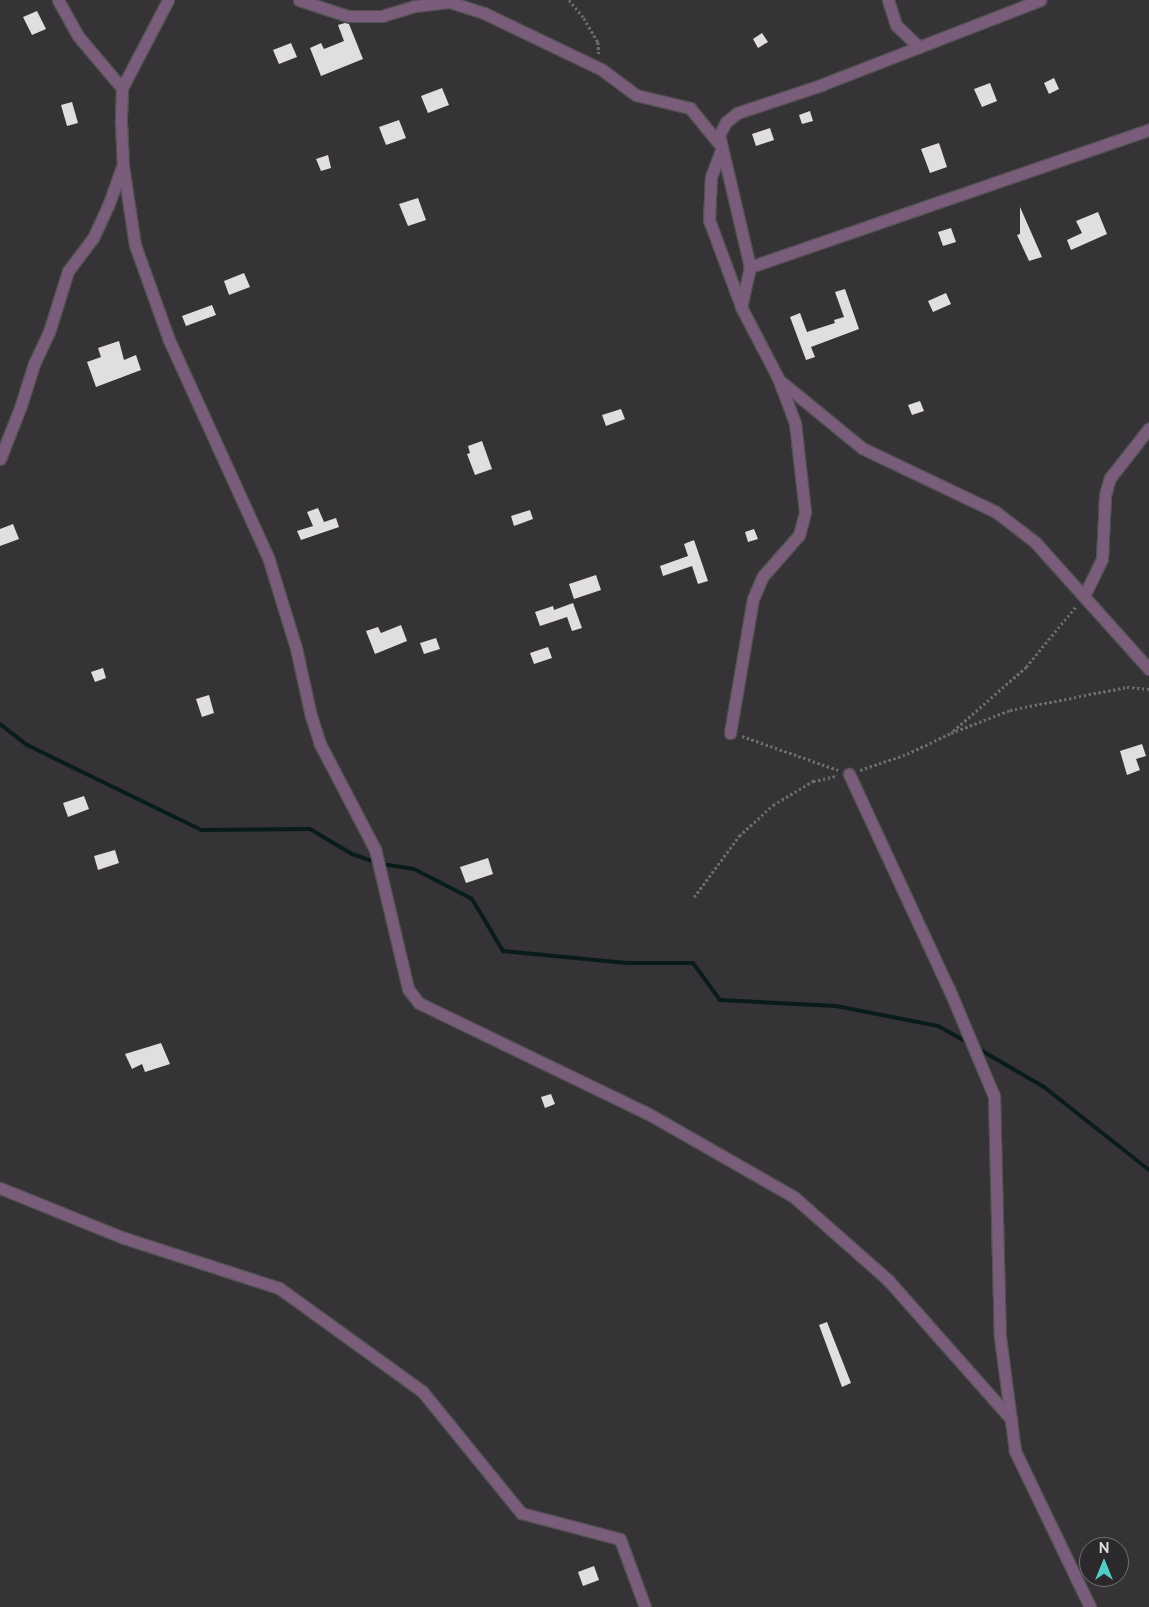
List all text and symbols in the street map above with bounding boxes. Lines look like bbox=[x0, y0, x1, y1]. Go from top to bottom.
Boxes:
north arrow bbox=[1079, 1537, 1129, 1587]
text: N bbox=[1099, 1540, 1109, 1556]

